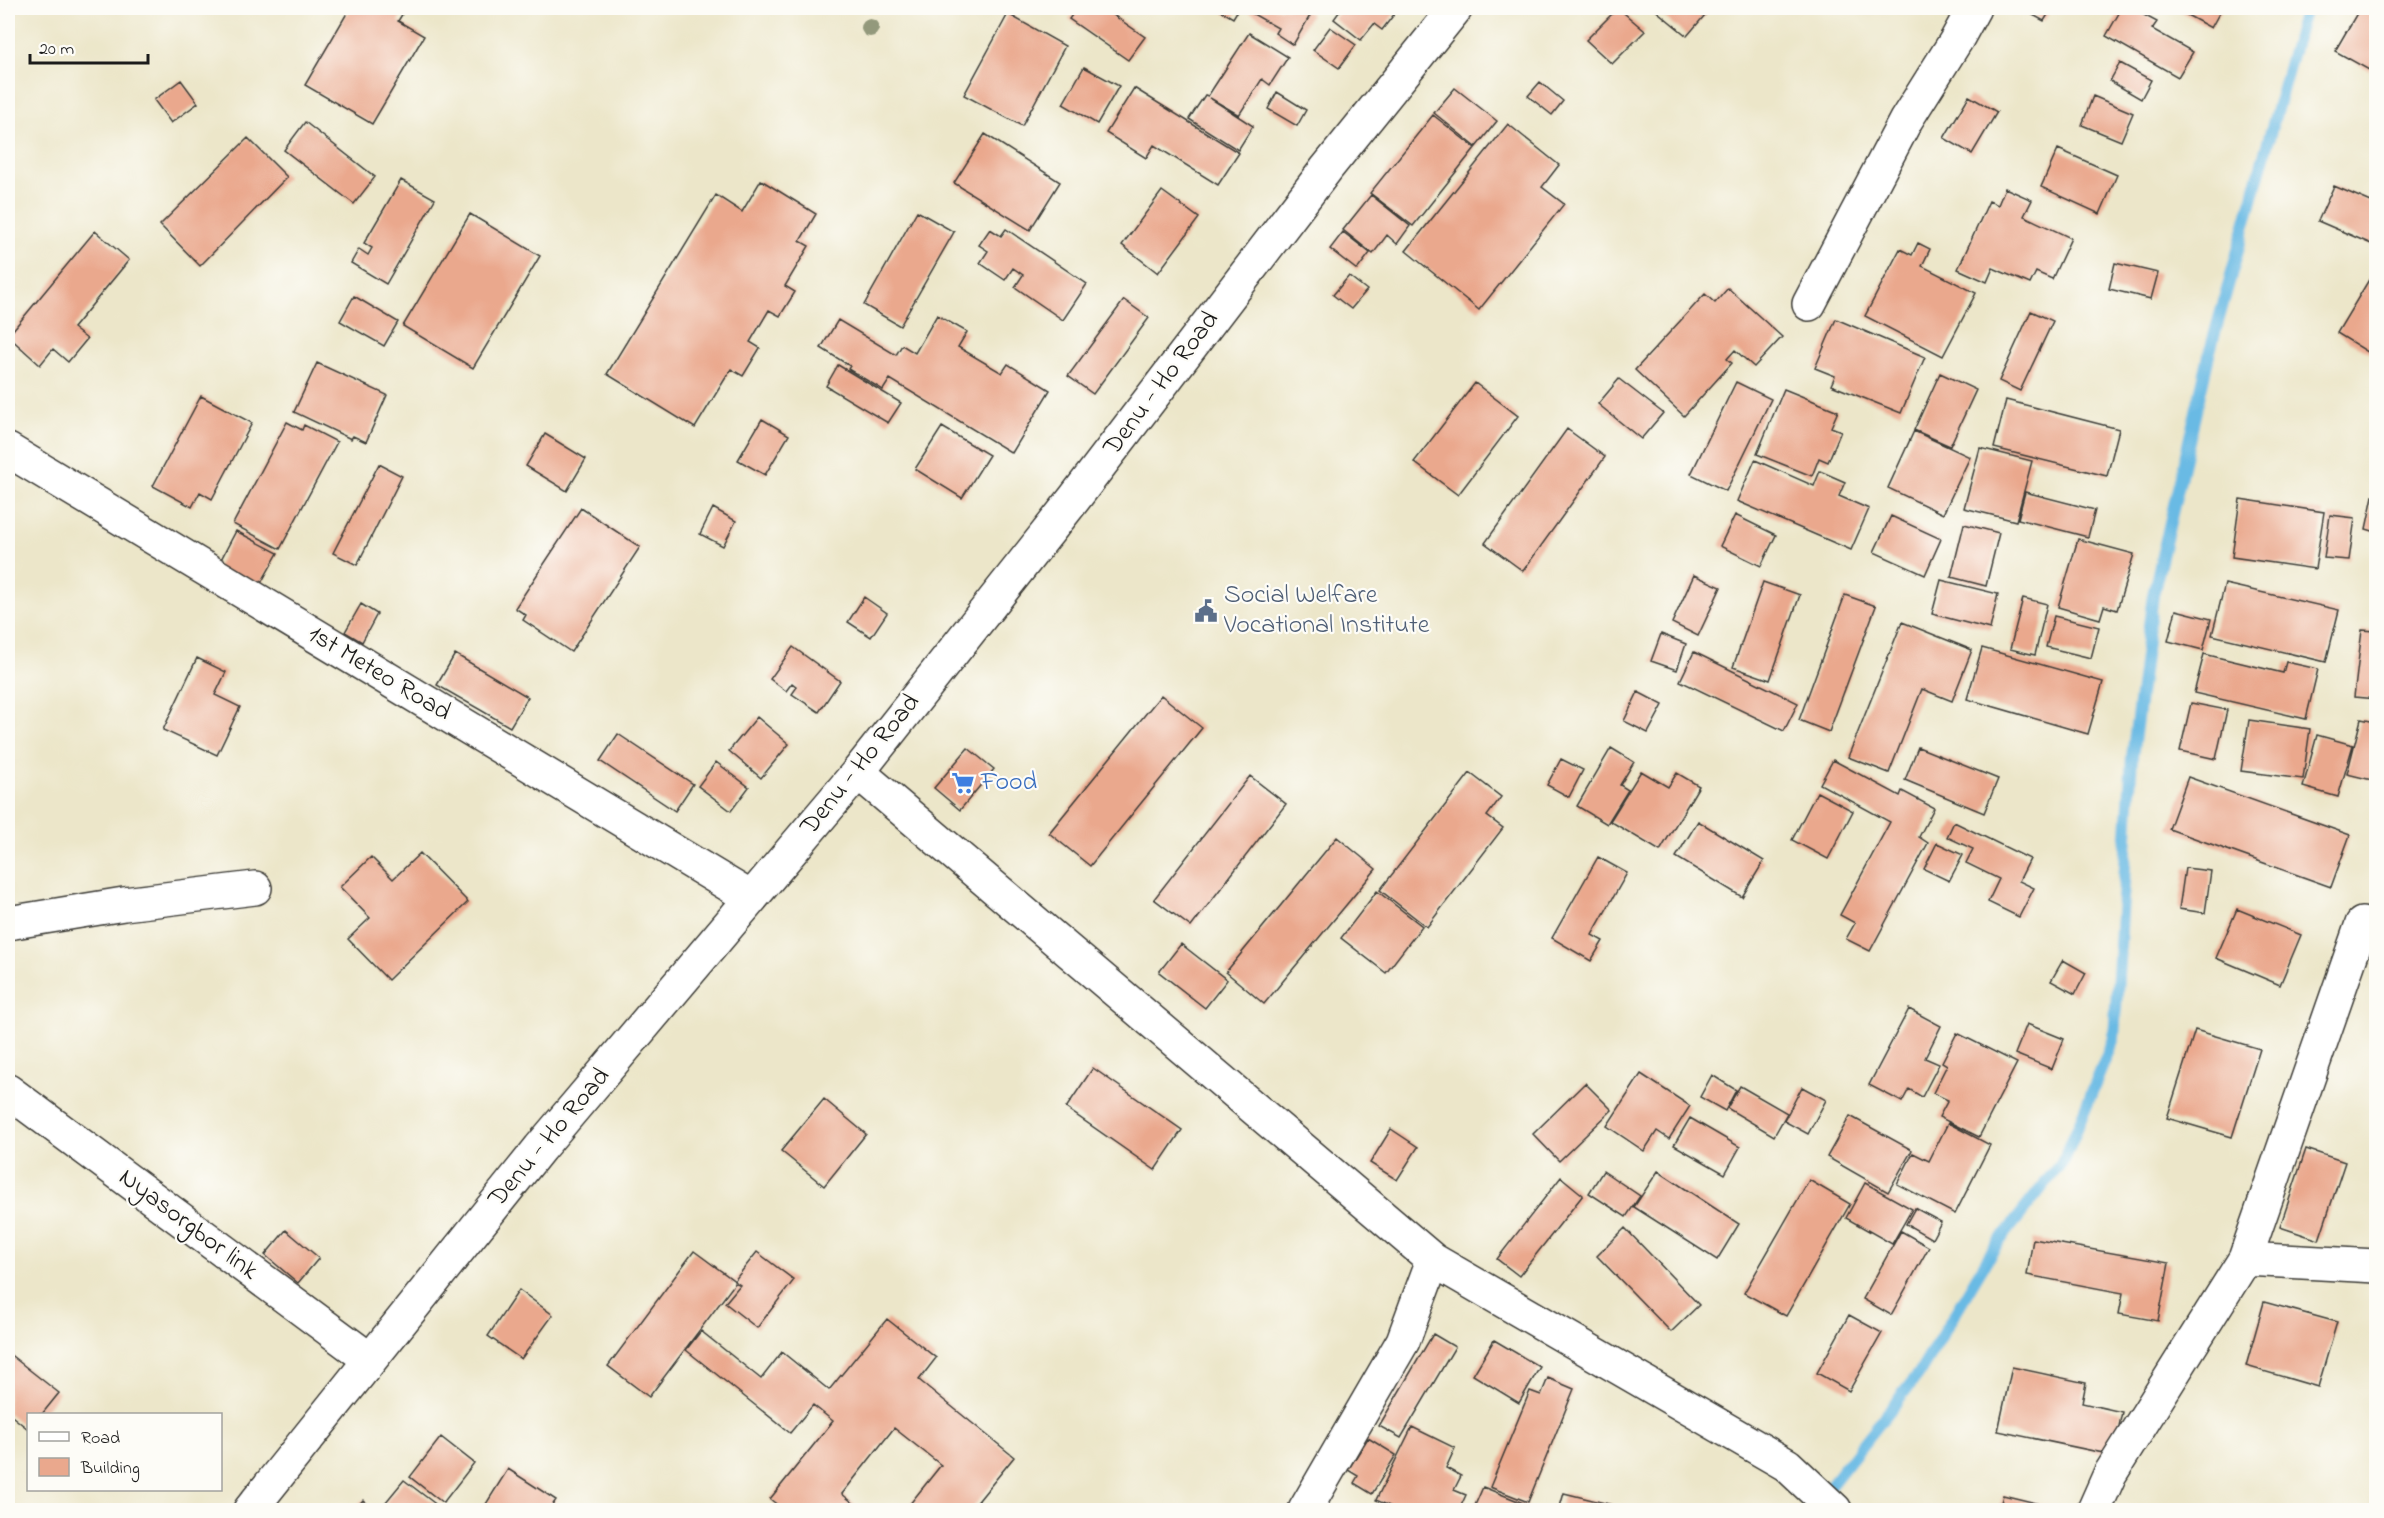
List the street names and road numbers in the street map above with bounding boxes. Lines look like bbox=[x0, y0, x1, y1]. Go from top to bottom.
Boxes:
street label: Denu - Ho Road bbox=[1094, 303, 1229, 465]
street label: 1st Meteo Road bbox=[300, 616, 458, 732]
street label: Denu - Ho Road bbox=[791, 686, 930, 845]
street label: Denu - Ho Road bbox=[479, 1059, 620, 1217]
street label: Nyasorgbor link bbox=[110, 1160, 266, 1291]

